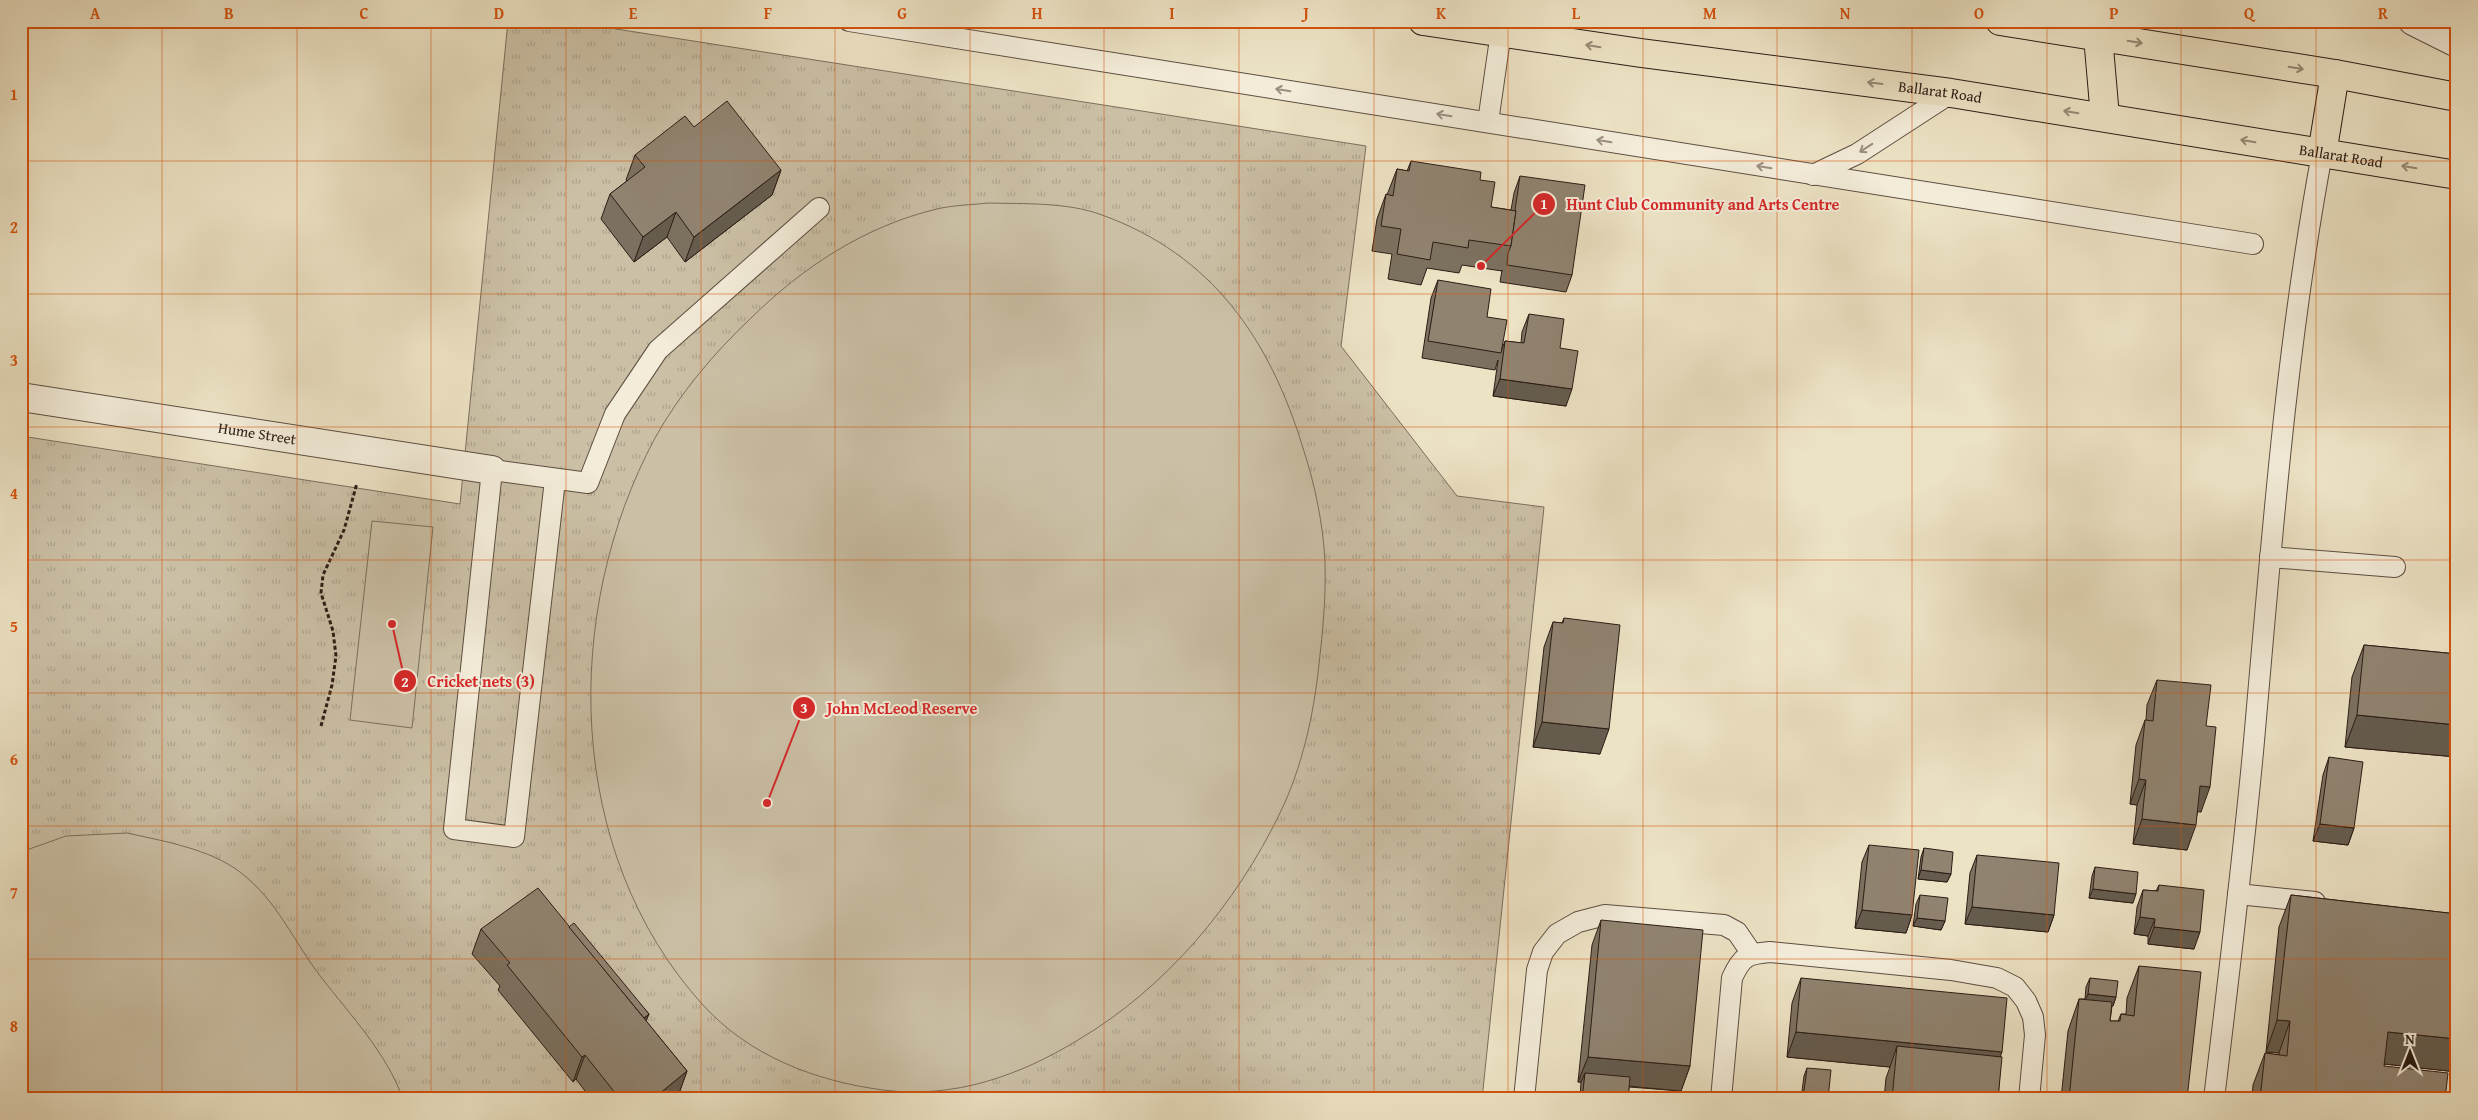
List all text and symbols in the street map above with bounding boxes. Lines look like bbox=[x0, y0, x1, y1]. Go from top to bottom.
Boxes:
text: A bbox=[90, 1, 101, 25]
text: B bbox=[224, 1, 234, 25]
text: C bbox=[359, 1, 369, 25]
text: D bbox=[494, 1, 504, 25]
text: E bbox=[629, 1, 638, 25]
text: F bbox=[764, 1, 772, 25]
text: G bbox=[897, 1, 907, 25]
text: H bbox=[1031, 1, 1043, 25]
text: I bbox=[1169, 1, 1175, 25]
text: J bbox=[1300, 1, 1309, 25]
text: K bbox=[1436, 1, 1447, 25]
text: L bbox=[1572, 1, 1581, 25]
text: M bbox=[1703, 1, 1717, 25]
text: N bbox=[1840, 1, 1851, 25]
text: O bbox=[1974, 1, 1984, 25]
text: P bbox=[2109, 1, 2119, 25]
text: Q bbox=[2244, 1, 2256, 25]
text: R bbox=[2378, 1, 2388, 25]
one-way arrow bbox=[2127, 37, 2143, 47]
one-way arrow bbox=[1586, 41, 1602, 51]
one-way arrow bbox=[2287, 63, 2303, 73]
street label: Ballarat Road bbox=[1897, 75, 1984, 108]
one-way arrow bbox=[1868, 78, 1884, 88]
text: 1 bbox=[10, 82, 18, 106]
one-way arrow bbox=[1275, 84, 1291, 94]
one-way arrow bbox=[2063, 106, 2079, 116]
one-way arrow bbox=[1436, 110, 1452, 120]
one-way arrow bbox=[1596, 136, 1612, 146]
one-way arrow bbox=[2241, 136, 2257, 146]
street label: Ballarat Road bbox=[2298, 139, 2384, 173]
one-way arrow bbox=[1860, 143, 1874, 153]
one-way arrow bbox=[1757, 162, 1773, 172]
one-way arrow bbox=[2401, 162, 2417, 172]
callout: Hunt Club Community and Arts Centre bbox=[1532, 189, 1850, 220]
text: Hunt Club Community and Arts Centre bbox=[1567, 192, 1840, 216]
text: 1 bbox=[1540, 193, 1548, 214]
text: 2 bbox=[10, 215, 18, 239]
text: 3 bbox=[10, 348, 18, 372]
street label: Hume Street bbox=[217, 417, 298, 450]
text: 4 bbox=[10, 481, 18, 505]
text: 5 bbox=[10, 614, 18, 638]
callout: Cricket nets (3) bbox=[392, 666, 545, 697]
text: Cricket nets (3) bbox=[427, 669, 535, 693]
text: 2 bbox=[401, 671, 409, 692]
callout: John McLeod Reserve bbox=[792, 693, 987, 724]
text: John McLeod Reserve bbox=[824, 696, 977, 720]
text: 3 bbox=[800, 697, 808, 718]
text: 6 bbox=[10, 747, 18, 771]
text: 7 bbox=[10, 880, 18, 904]
text: 8 bbox=[10, 1014, 18, 1038]
north arrow bbox=[2386, 1028, 2436, 1078]
text: N bbox=[2405, 1029, 2415, 1049]

